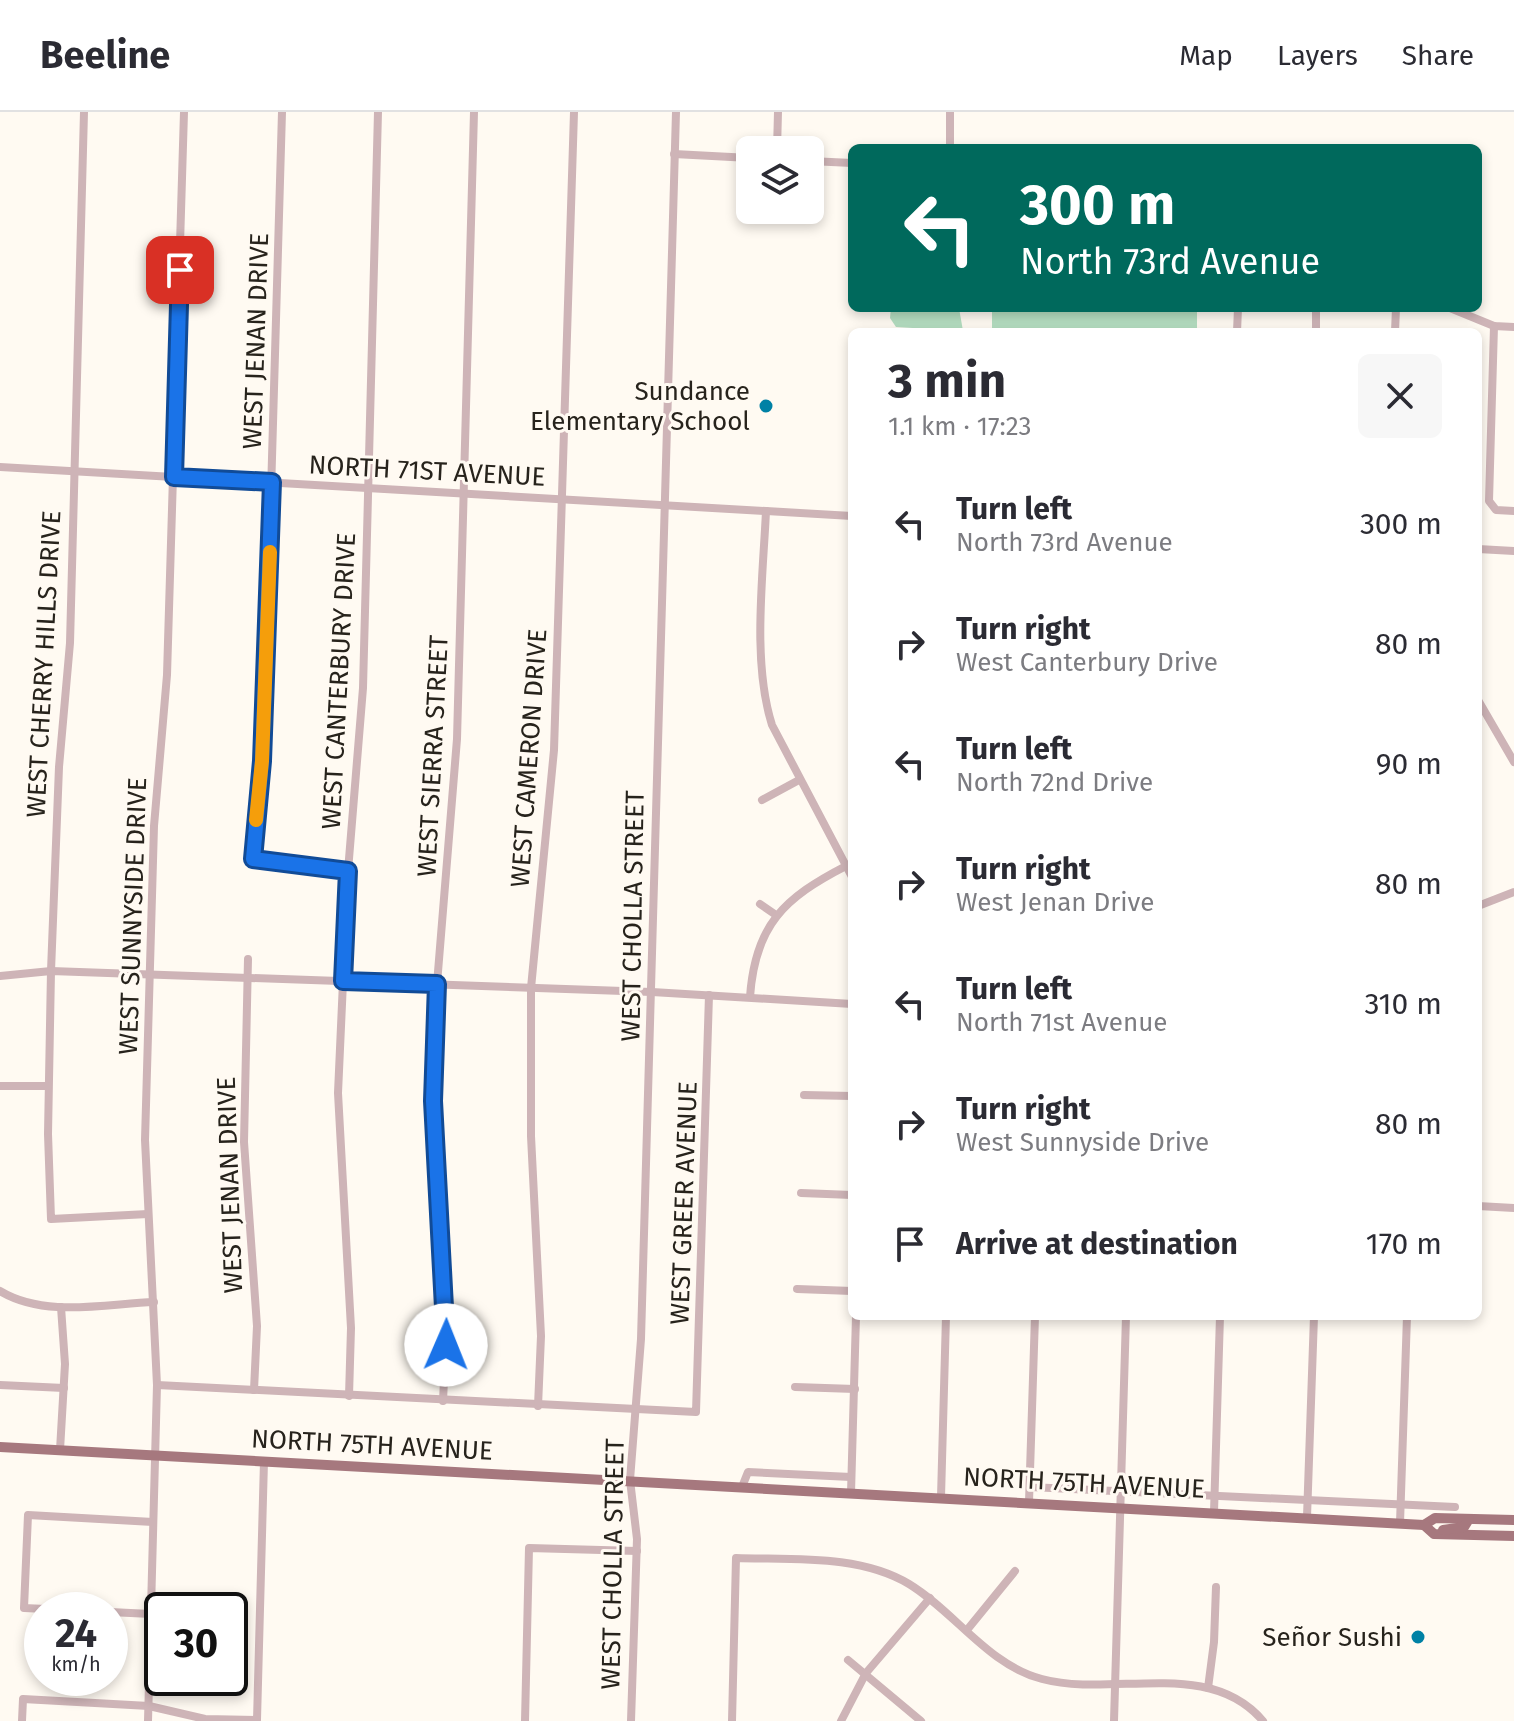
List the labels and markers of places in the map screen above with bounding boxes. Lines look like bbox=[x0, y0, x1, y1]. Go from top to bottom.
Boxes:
pin bbox=[146, 236, 214, 304]
place label: Sundance Elementary School bbox=[530, 376, 750, 437]
marker: Sundance Elementary School bbox=[757, 397, 775, 415]
place label: Señor Sushi bbox=[1262, 1622, 1402, 1653]
marker: Señor Sushi bbox=[1409, 1628, 1427, 1646]

